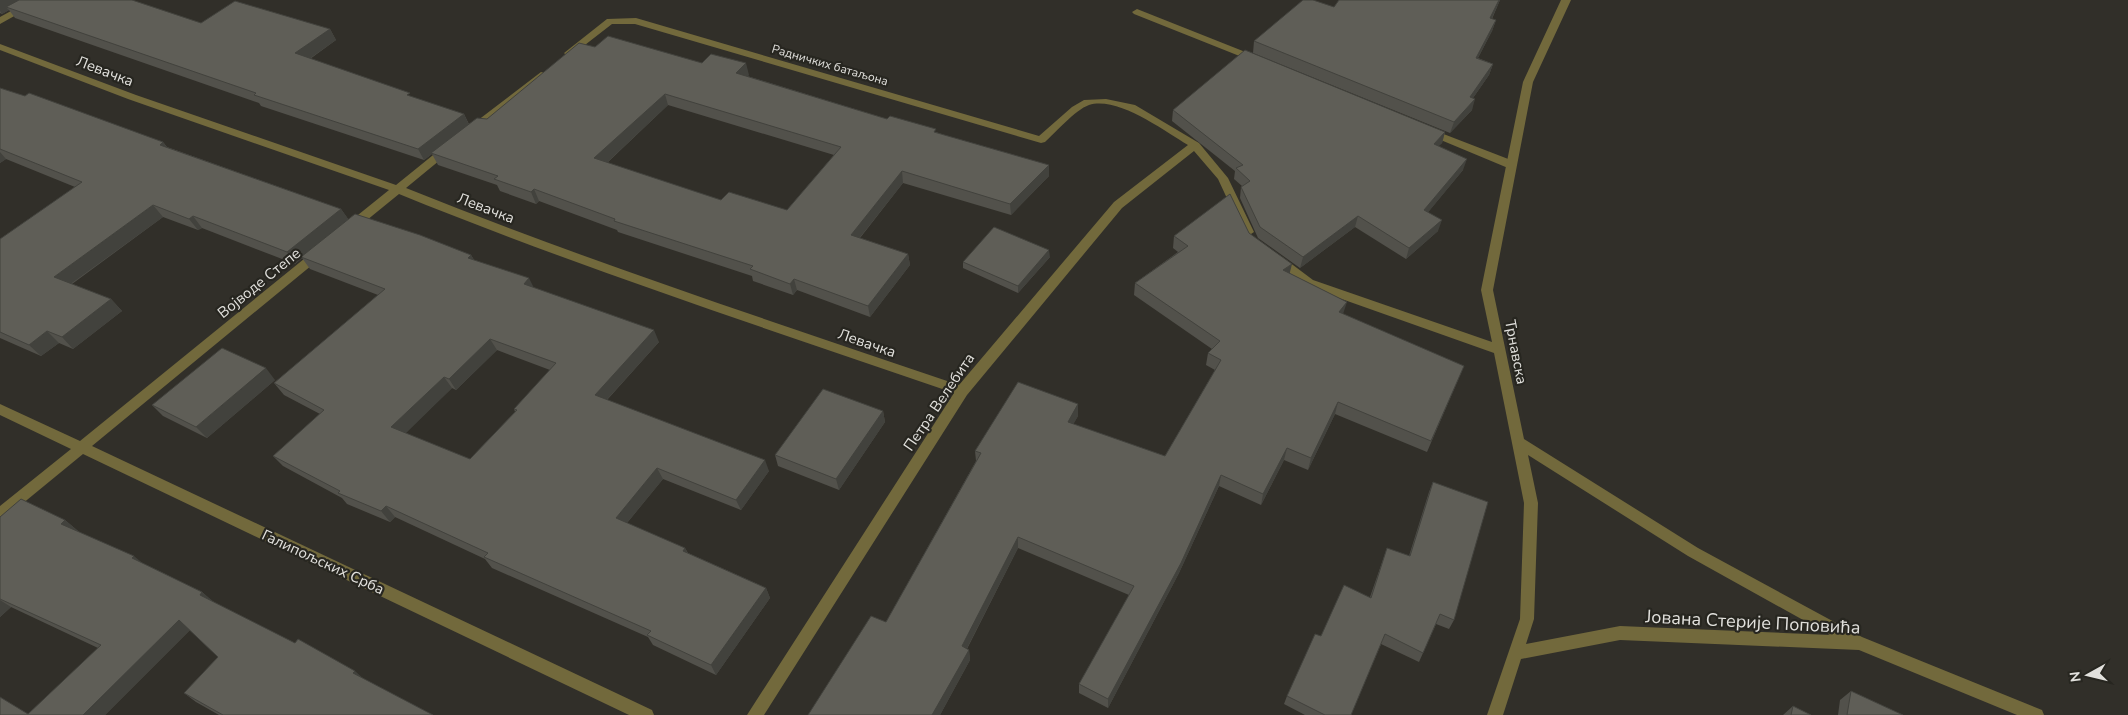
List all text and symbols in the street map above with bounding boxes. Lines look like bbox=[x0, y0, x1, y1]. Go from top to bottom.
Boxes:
street label: Радничких батаљона bbox=[770, 41, 890, 89]
street label: Левачка bbox=[74, 51, 136, 91]
street label: Левачка bbox=[455, 188, 517, 228]
street label: Војводе Степе bbox=[213, 243, 305, 323]
street label: Трнавска bbox=[1500, 318, 1532, 386]
street label: Левачка bbox=[835, 324, 899, 362]
street label: Петра Велебита bbox=[899, 349, 979, 455]
street label: Галипољских Срба bbox=[259, 525, 387, 599]
street label: Јована Стерије Поповића bbox=[1644, 604, 1861, 640]
north arrow bbox=[2063, 650, 2113, 700]
text: N bbox=[2065, 670, 2086, 683]

